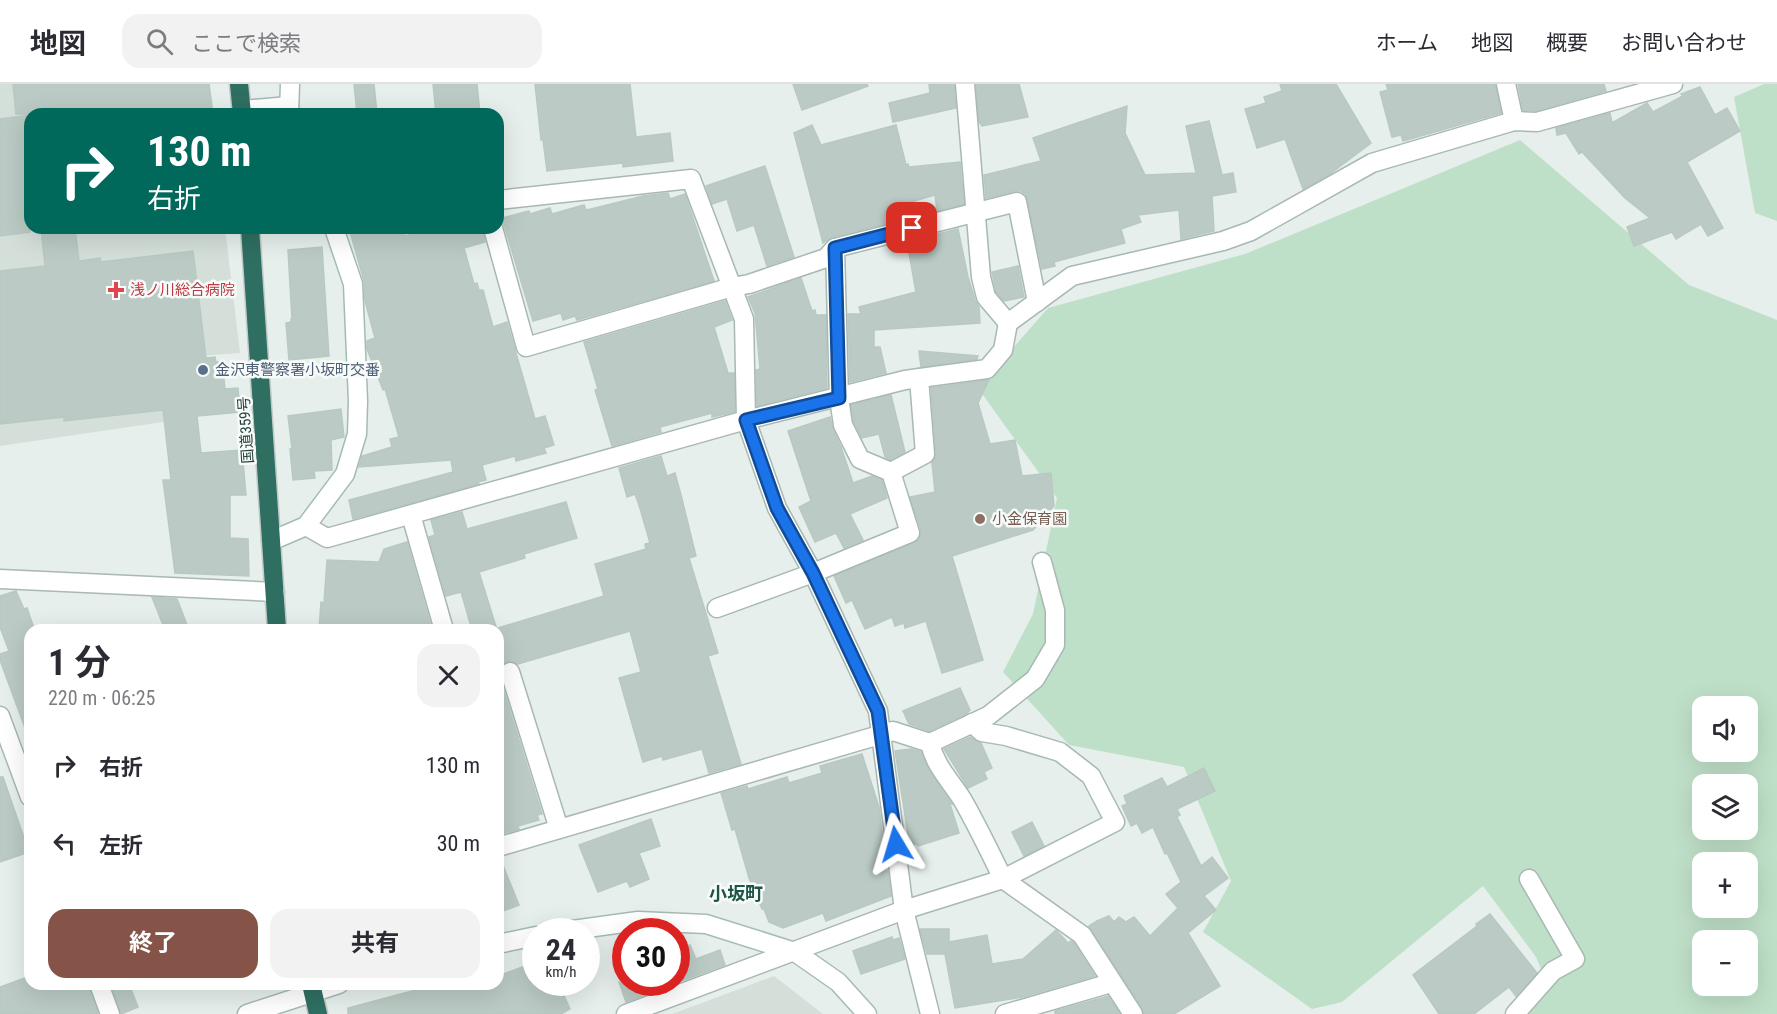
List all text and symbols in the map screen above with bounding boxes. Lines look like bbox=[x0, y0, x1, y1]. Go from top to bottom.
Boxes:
search box bbox=[122, 14, 542, 68]
icon: search bbox=[143, 25, 176, 58]
text: 地図 bbox=[30, 27, 86, 60]
text: ここで検索 bbox=[191, 31, 301, 56]
text: ホーム bbox=[1376, 31, 1438, 55]
text: 地図 bbox=[1471, 31, 1513, 55]
text: 概要 bbox=[1546, 31, 1588, 55]
text: お問い合わせ bbox=[1621, 31, 1747, 55]
text: 130 m bbox=[147, 127, 252, 176]
icon: right bbox=[48, 132, 126, 210]
text: 右折 bbox=[147, 183, 201, 215]
pin bbox=[886, 202, 937, 253]
icon: arrive bbox=[895, 211, 928, 244]
marker: 浅ノ川総合病院 bbox=[107, 281, 125, 299]
place label: 浅ノ川総合病院 bbox=[130, 281, 235, 299]
place label: 金沢東警察署小坂町交番 bbox=[215, 361, 380, 379]
marker: 金沢東警察署小坂町交番 bbox=[196, 363, 210, 377]
street label: 国道359号 bbox=[235, 396, 257, 464]
place label: 小金保育園 bbox=[992, 510, 1067, 528]
marker: 小金保育園 bbox=[973, 512, 987, 526]
text: 1 分 bbox=[48, 642, 111, 684]
button: close bbox=[417, 644, 480, 707]
text: 220 m · 06:25 bbox=[48, 686, 155, 710]
map controls bbox=[1692, 696, 1758, 996]
button: sound bbox=[1692, 696, 1758, 762]
icon: right bbox=[48, 749, 81, 782]
text: 130 m bbox=[426, 753, 480, 778]
text: 右折 bbox=[99, 755, 143, 780]
button: layers bbox=[1692, 774, 1758, 840]
position arrow bbox=[864, 812, 928, 876]
icon: left bbox=[48, 827, 81, 860]
text: 30 m bbox=[437, 831, 480, 856]
text: 左折 bbox=[99, 833, 143, 858]
button: + bbox=[1692, 852, 1758, 918]
district label: 小坂町 bbox=[709, 883, 763, 904]
button: 終了 bbox=[48, 909, 258, 978]
button: 共有 bbox=[270, 909, 480, 978]
speed limit sign: 30 bbox=[612, 918, 690, 996]
button: − bbox=[1692, 930, 1758, 996]
text: 24 bbox=[546, 932, 576, 967]
text: km/h bbox=[546, 963, 576, 981]

